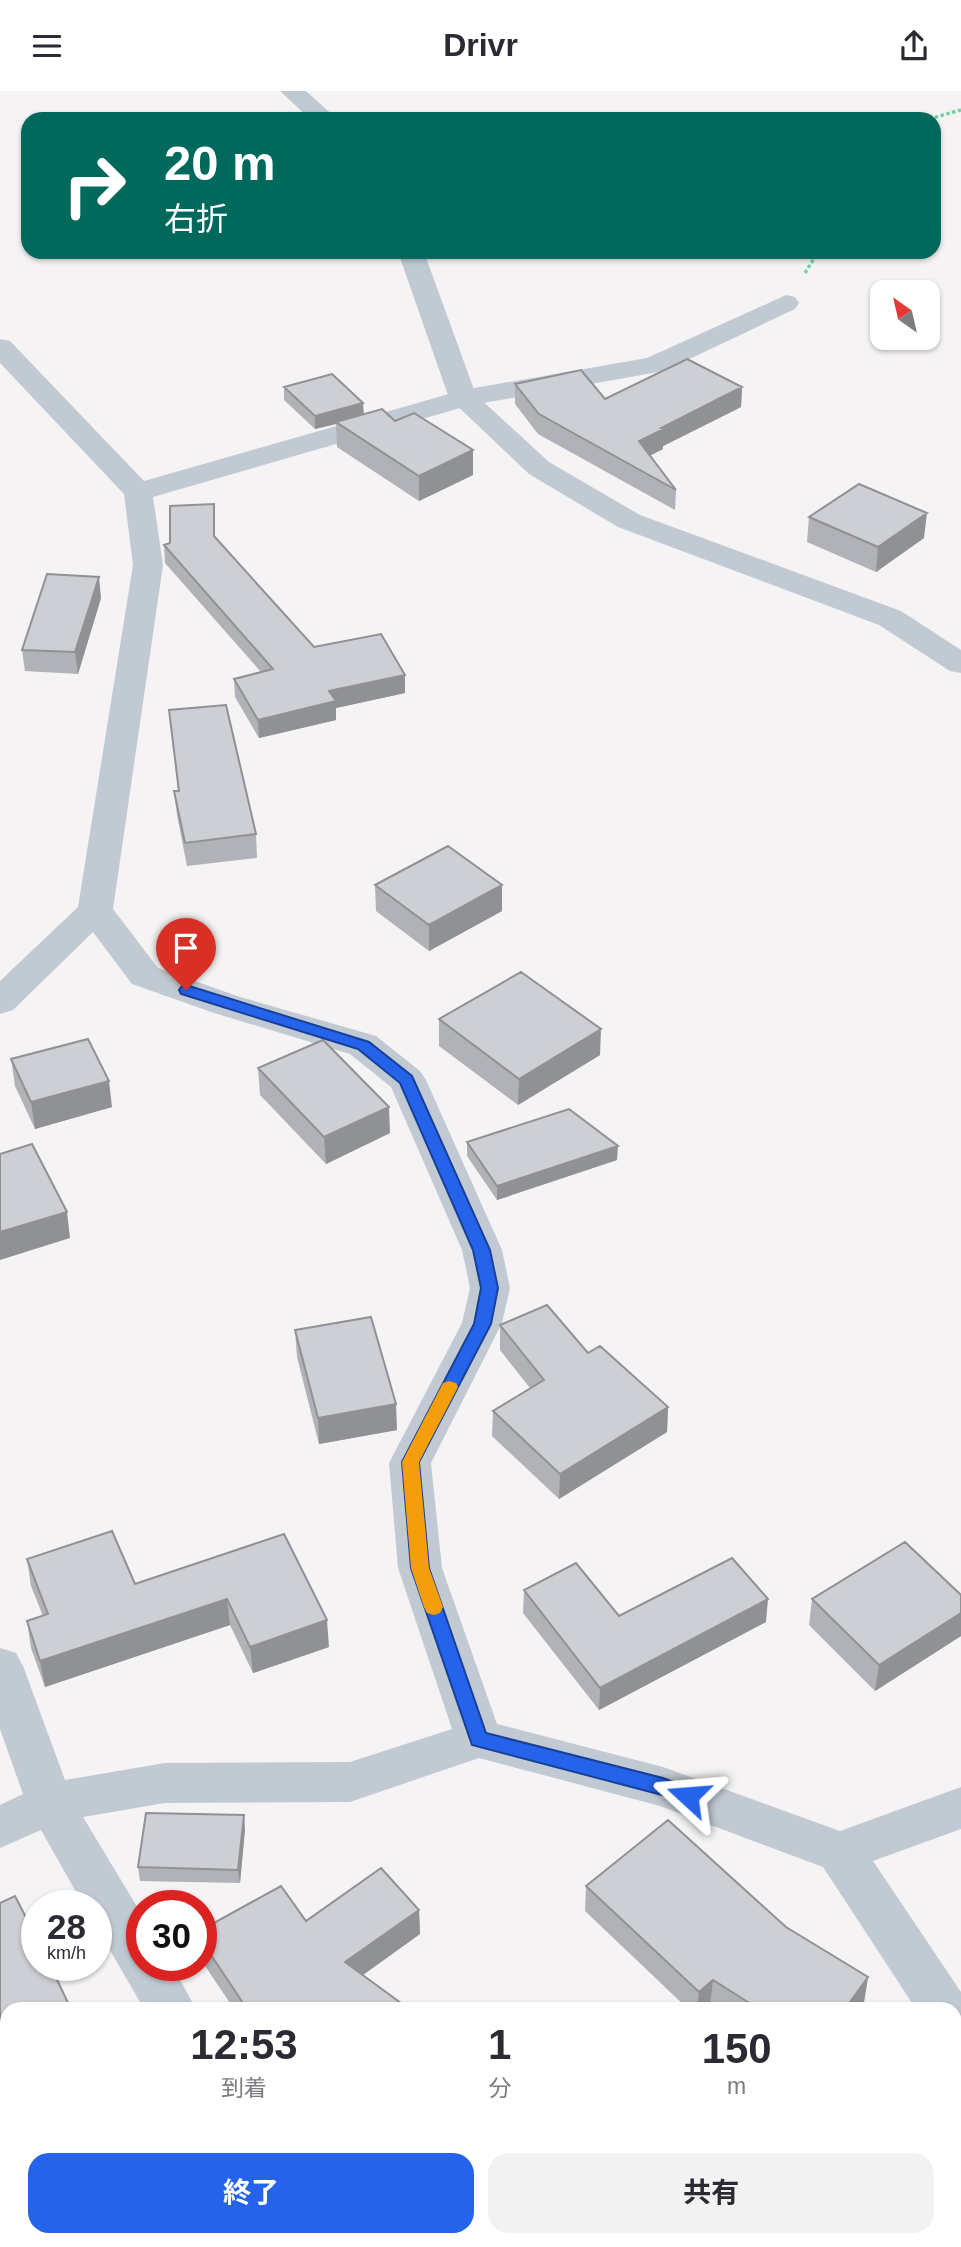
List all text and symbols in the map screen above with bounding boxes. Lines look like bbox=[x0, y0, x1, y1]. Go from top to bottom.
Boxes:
icon: menu bbox=[28, 27, 66, 65]
text: Drivr bbox=[443, 27, 518, 63]
icon: share bbox=[895, 27, 933, 65]
text: 20 m bbox=[164, 136, 276, 190]
icon: right bbox=[49, 140, 140, 231]
text: 右折 bbox=[164, 201, 228, 237]
north arrow bbox=[870, 280, 940, 350]
map controls bbox=[870, 280, 940, 350]
pin bbox=[156, 918, 216, 990]
icon: arrive bbox=[167, 929, 205, 967]
position arrow bbox=[651, 1759, 725, 1833]
speed limit sign: 30 bbox=[126, 1890, 217, 1981]
text: 28 bbox=[47, 1907, 86, 1946]
text: km/h bbox=[47, 1943, 86, 1963]
text: 12:53 bbox=[190, 2021, 298, 2068]
text: 1 bbox=[488, 2021, 511, 2068]
text: 150 bbox=[702, 2025, 772, 2072]
text: m bbox=[727, 2073, 746, 2099]
text: 到着 bbox=[221, 2075, 267, 2101]
text: 分 bbox=[488, 2075, 511, 2101]
button: 終了 bbox=[28, 2153, 474, 2233]
button: 共有 bbox=[488, 2153, 934, 2233]

